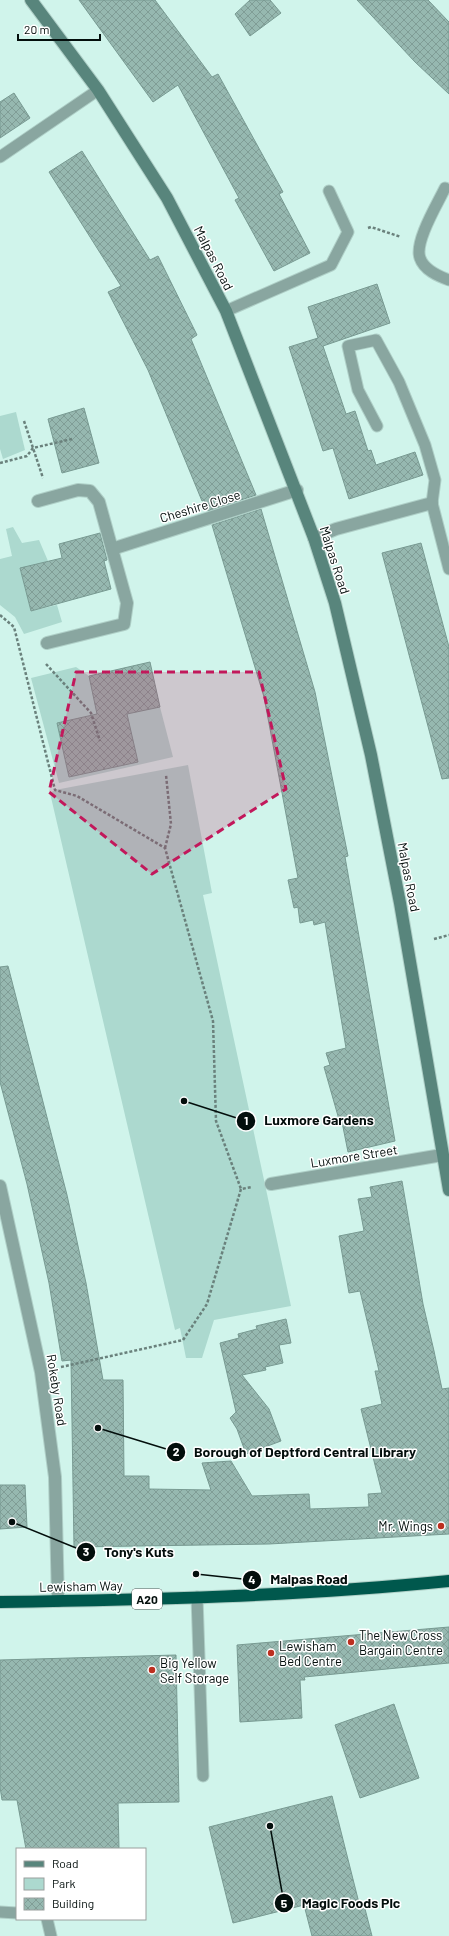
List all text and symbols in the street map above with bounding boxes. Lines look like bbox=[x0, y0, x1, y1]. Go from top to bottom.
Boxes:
scale bar bbox=[18, 16, 100, 42]
text: 20 m bbox=[24, 22, 50, 36]
street label: Malpas Road bbox=[191, 223, 237, 293]
street label: Cheshire Close bbox=[158, 486, 242, 526]
street label: Malpas Road bbox=[317, 524, 353, 596]
street label: Malpas Road bbox=[394, 841, 424, 913]
callout: Luxmore Gardens bbox=[236, 1108, 382, 1134]
text: Luxmore Gardens bbox=[264, 1111, 374, 1128]
text: 1 bbox=[244, 1113, 248, 1127]
street label: Luxmore Street bbox=[309, 1141, 399, 1171]
street label: Rokeby Road bbox=[43, 1353, 71, 1427]
callout: Borough of Deptford Central Library bbox=[166, 1439, 424, 1465]
text: Borough of Deptford Central Library bbox=[194, 1443, 416, 1460]
text: 2 bbox=[173, 1444, 180, 1458]
place label: Mr. Wings bbox=[378, 1518, 433, 1534]
marker: Mr. Wings bbox=[436, 1521, 446, 1531]
callout: Tony's Kuts bbox=[76, 1539, 182, 1565]
text: Tony's Kuts bbox=[104, 1543, 174, 1560]
text: 3 bbox=[83, 1544, 89, 1558]
callout: Malpas Road bbox=[242, 1567, 356, 1593]
text: Malpas Road bbox=[270, 1570, 348, 1587]
text: 4 bbox=[248, 1572, 256, 1586]
street label: Lewisham Way bbox=[39, 1577, 123, 1595]
road number: A20 bbox=[132, 1589, 162, 1609]
place label: The New Cross Bargain Centre bbox=[359, 1627, 443, 1658]
marker: The New Cross Bargain Centre bbox=[346, 1637, 356, 1647]
place label: Lewisham Bed Centre bbox=[279, 1638, 342, 1669]
marker: Lewisham Bed Centre bbox=[266, 1648, 276, 1658]
place label: Big Yellow Self Storage bbox=[160, 1655, 229, 1686]
marker: Big Yellow Self Storage bbox=[147, 1665, 157, 1675]
legend bbox=[16, 1848, 146, 1920]
text: Road bbox=[52, 1856, 79, 1870]
text: Park bbox=[52, 1876, 76, 1890]
callout: Magic Foods Plc bbox=[274, 1890, 409, 1916]
text: Magic Foods Plc bbox=[302, 1894, 401, 1911]
text: Building bbox=[52, 1896, 94, 1910]
text: 5 bbox=[281, 1896, 288, 1910]

